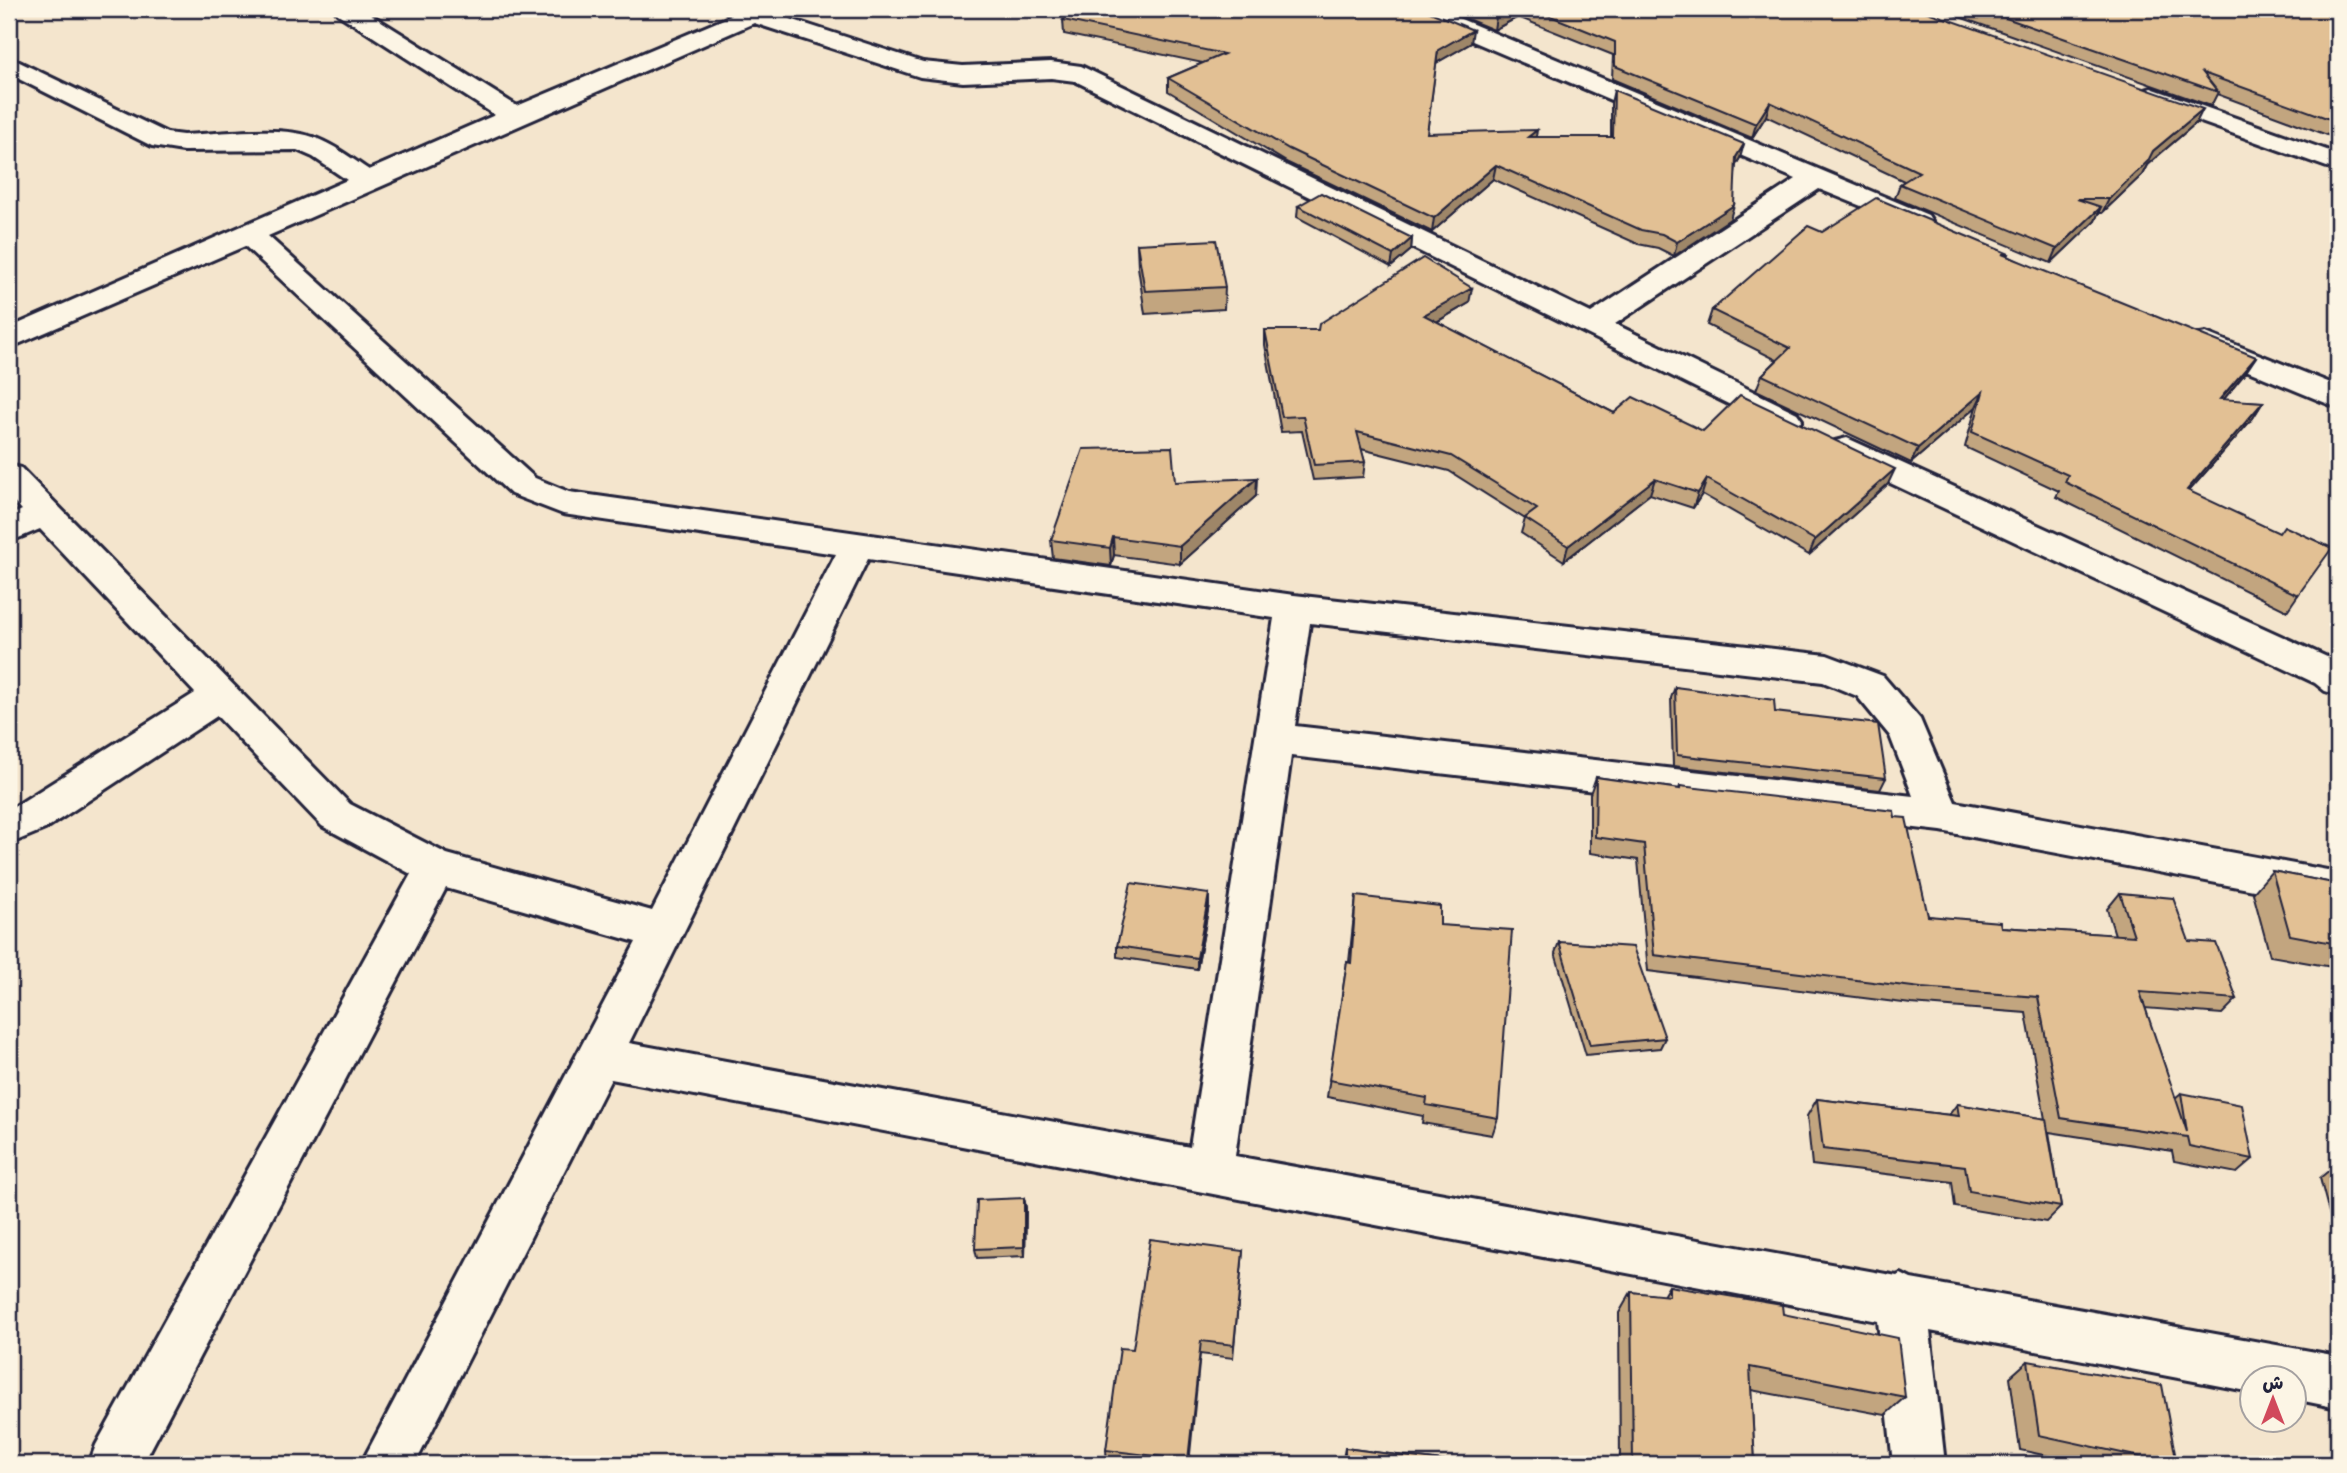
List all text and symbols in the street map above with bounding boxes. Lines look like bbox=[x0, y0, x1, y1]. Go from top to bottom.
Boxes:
north arrow bbox=[2238, 1364, 2308, 1434]
text: ش bbox=[2263, 1371, 2284, 1395]

